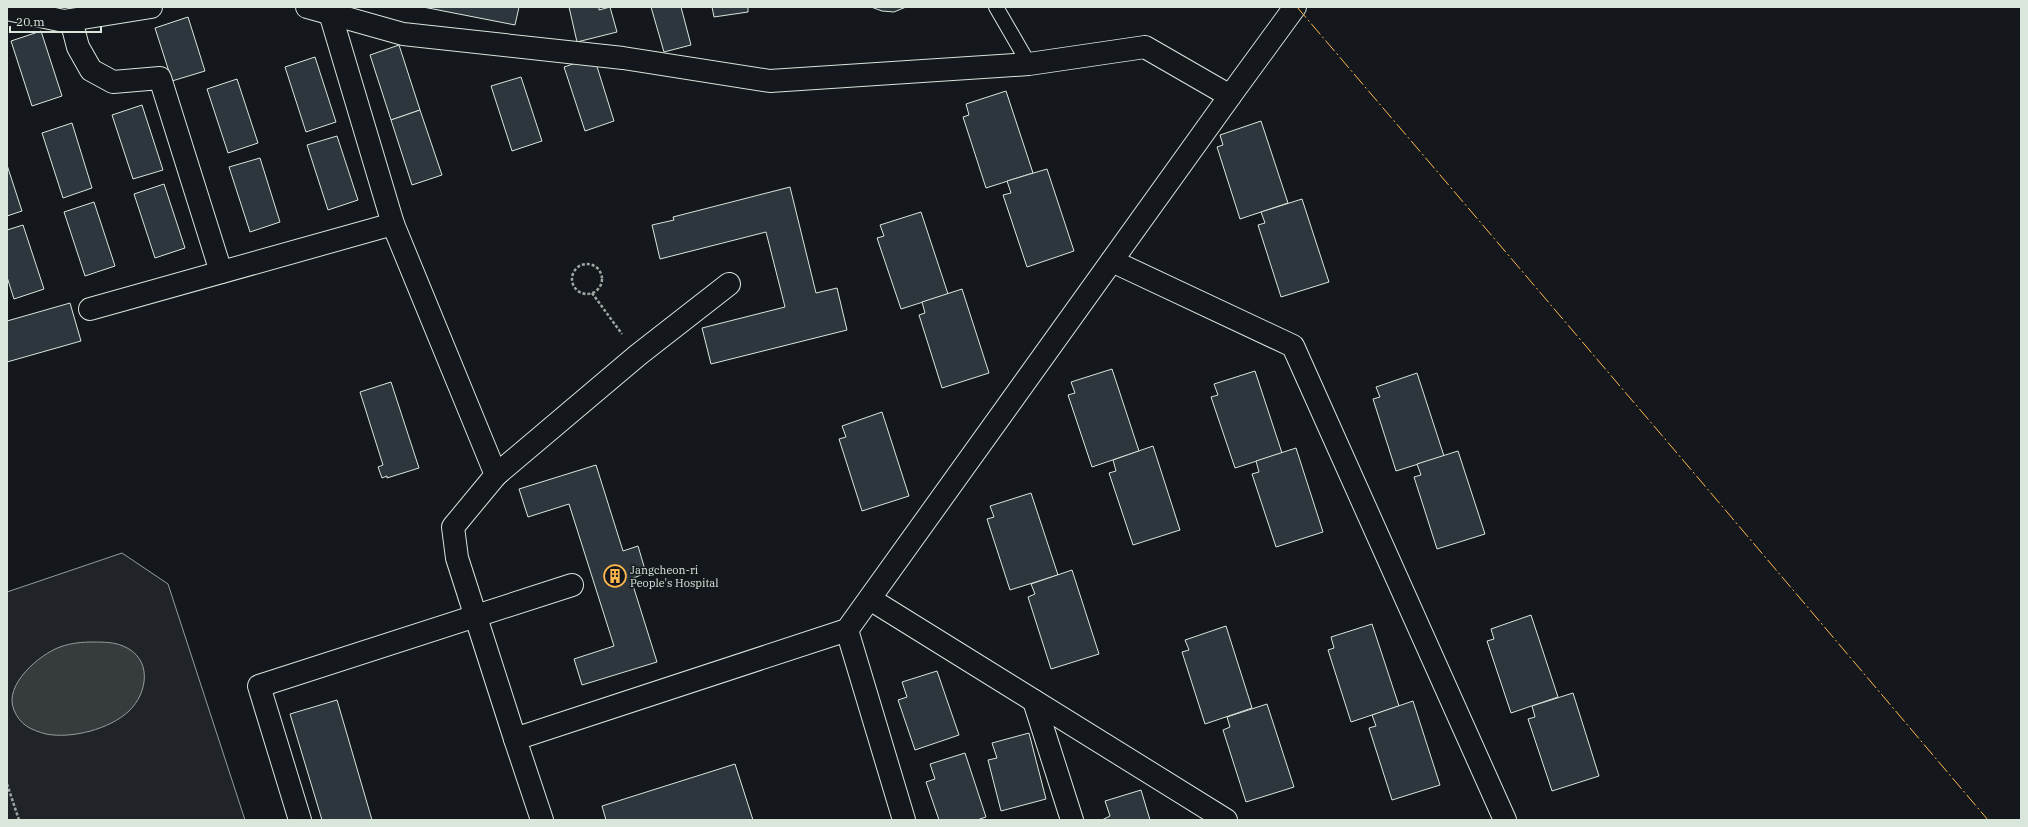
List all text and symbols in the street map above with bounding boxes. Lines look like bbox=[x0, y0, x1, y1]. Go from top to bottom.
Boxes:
scale bar bbox=[10, 8, 101, 34]
text: 20 m bbox=[16, 14, 45, 29]
building icon: Jangcheon-ri People's Hospital bbox=[602, 563, 628, 589]
place label: Jangcheon-ri People's Hospital bbox=[630, 563, 719, 590]

